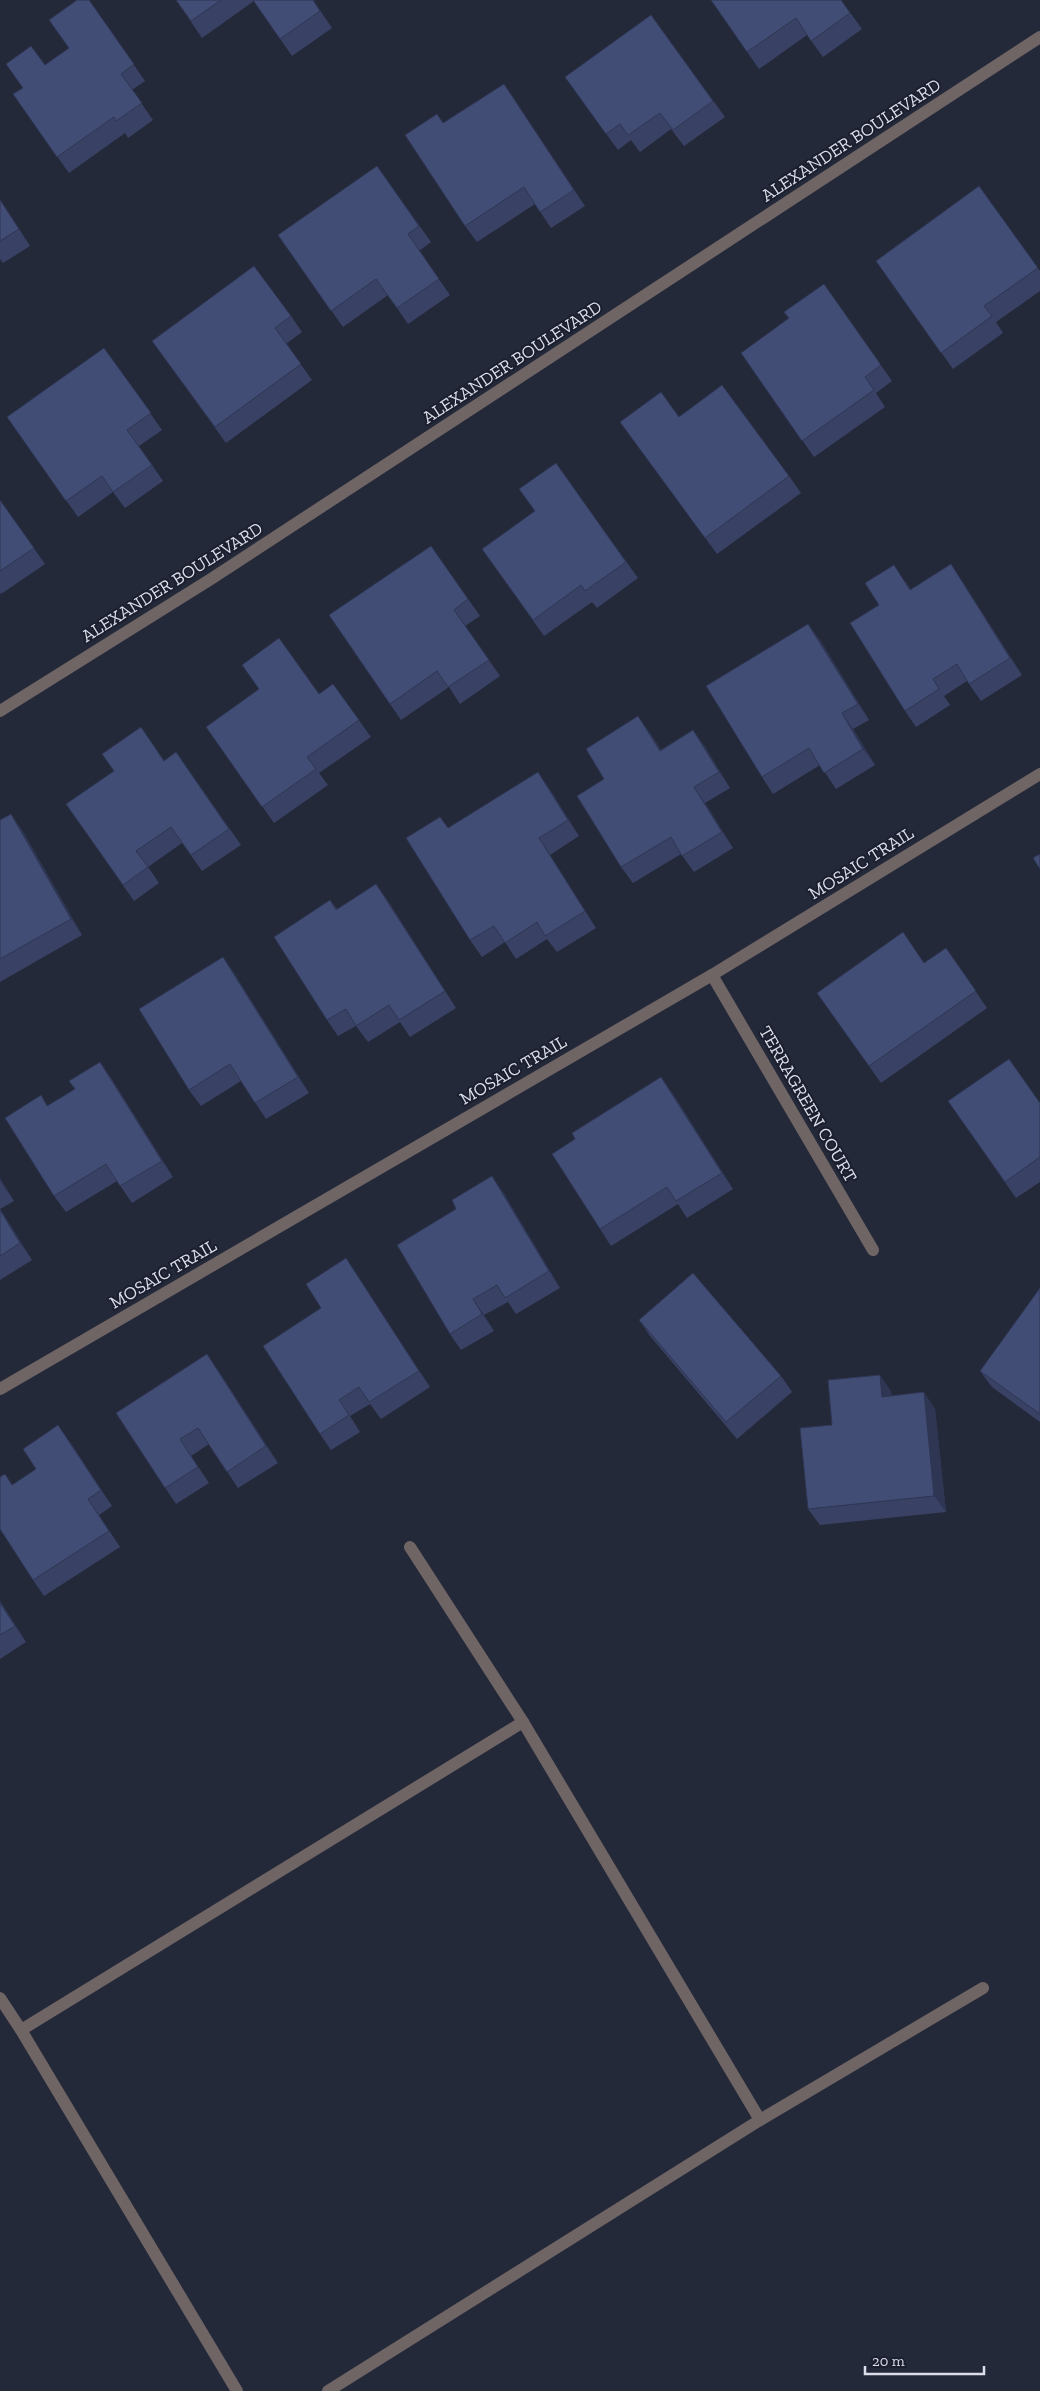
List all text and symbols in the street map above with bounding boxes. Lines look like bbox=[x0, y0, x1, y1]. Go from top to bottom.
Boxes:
street label: ALEXANDER BOULEVARD bbox=[757, 74, 945, 206]
street label: ALEXANDER BOULEVARD bbox=[418, 296, 606, 428]
street label: ALEXANDER BOULEVARD bbox=[77, 517, 267, 647]
street label: MOSAIC TRAIL bbox=[804, 822, 918, 904]
street label: TERRAGREEN COURT bbox=[754, 1022, 862, 1186]
street label: MOSAIC TRAIL bbox=[455, 1030, 571, 1110]
street label: MOSAIC TRAIL bbox=[105, 1234, 221, 1314]
scale bar bbox=[865, 2344, 984, 2376]
text: 20 m bbox=[872, 2352, 905, 2370]

